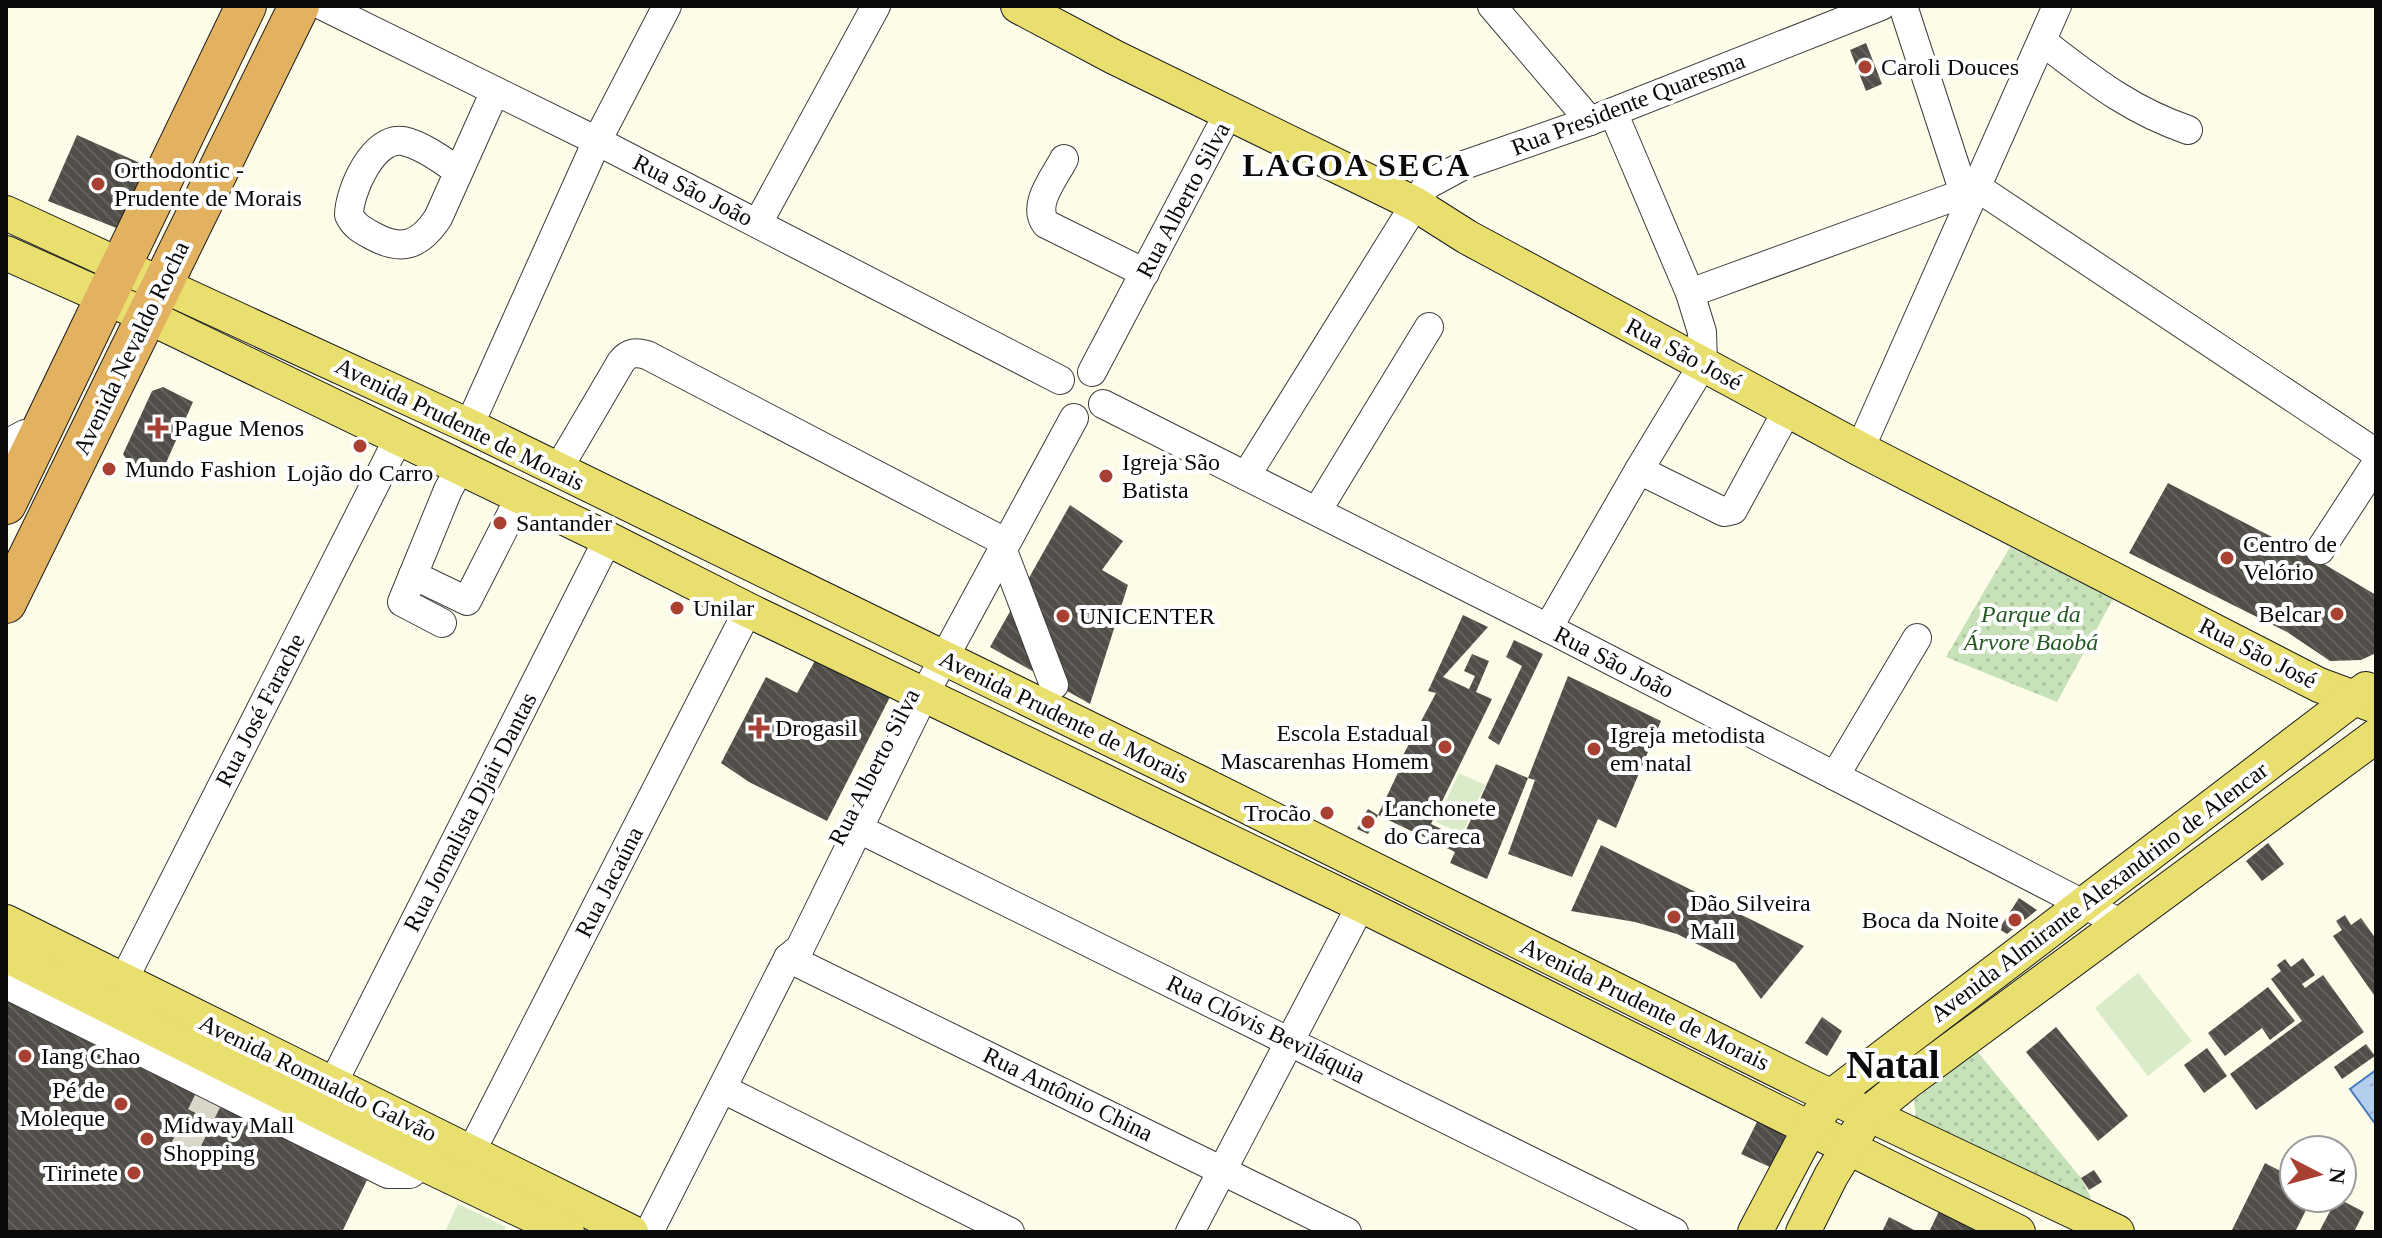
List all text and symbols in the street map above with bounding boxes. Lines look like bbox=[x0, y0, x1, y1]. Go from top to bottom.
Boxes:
street label: Rua Presidente Quaresma bbox=[1508, 47, 1749, 161]
place label: Caroli Douces bbox=[1881, 54, 2019, 80]
marker: Caroli Douces bbox=[1856, 58, 1874, 76]
street label: Rua Alberto Silva bbox=[1131, 118, 1235, 282]
district label: LAGOA SECA bbox=[1243, 147, 1471, 183]
street label: Rua São João bbox=[629, 149, 757, 231]
place label: Orthodontic - Prudente de Morais bbox=[114, 157, 302, 211]
marker: Orthodontic - Prudente de Morais bbox=[89, 175, 107, 193]
street label: Avenida Nevaldo Rocha bbox=[68, 237, 194, 459]
street label: Rua São José bbox=[1621, 312, 1747, 396]
street label: Avenida Prudente de Morais bbox=[331, 352, 589, 496]
place label: Pague Menos bbox=[174, 415, 304, 441]
marker: Pague Menos bbox=[149, 419, 167, 437]
marker: Lojão do Carro bbox=[351, 437, 369, 455]
place label: Igreja São Batista bbox=[1122, 449, 1220, 503]
place label: Mundo Fashion bbox=[125, 456, 276, 482]
marker: Mundo Fashion bbox=[100, 460, 118, 478]
place label: Lojão do Carro bbox=[287, 460, 433, 486]
marker: Igreja São Batista bbox=[1097, 467, 1115, 485]
place label: Santander bbox=[516, 510, 612, 536]
marker: Santander bbox=[491, 514, 509, 532]
place label: Centro de Velório bbox=[2243, 531, 2337, 585]
marker: Centro de Velório bbox=[2218, 549, 2236, 567]
place label: Unilar bbox=[693, 595, 754, 621]
marker: Unilar bbox=[668, 599, 686, 617]
park label: Parque da Árvore Baobá bbox=[1962, 601, 2098, 655]
place label: Belcar bbox=[2258, 601, 2321, 627]
place label: UNICENTER bbox=[1079, 603, 1215, 629]
marker: Belcar bbox=[2328, 605, 2346, 623]
marker: UNICENTER bbox=[1054, 607, 1072, 625]
street label: Rua São José bbox=[2195, 612, 2321, 694]
street label: Rua São João bbox=[1550, 621, 1678, 703]
street label: Rua José Farache bbox=[210, 629, 310, 791]
street label: Avenida Prudente de Morais bbox=[935, 645, 1193, 789]
street label: Rua Alberto Silva bbox=[823, 684, 925, 850]
street label: Rua Jornalista Djair Dantas bbox=[398, 688, 542, 936]
place label: Drogasil bbox=[775, 715, 858, 741]
marker: Drogasil bbox=[750, 719, 768, 737]
place label: Escola Estadual Mascarenhas Homem bbox=[1220, 720, 1429, 774]
place label: Igreja metodista em natal bbox=[1610, 722, 1766, 776]
marker: Escola Estadual Mascarenhas Homem bbox=[1436, 738, 1454, 756]
marker: Igreja metodista em natal bbox=[1585, 740, 1603, 758]
street label: Avenida Almirante Alexandrino de Alencar bbox=[1925, 757, 2273, 1027]
place label: Lanchonete do Careca bbox=[1384, 795, 1496, 849]
place label: Trocão bbox=[1244, 800, 1311, 826]
marker: Trocão bbox=[1318, 804, 1336, 822]
marker: Lanchonete do Careca bbox=[1359, 813, 1377, 831]
street label: Rua Jacaúna bbox=[570, 822, 648, 942]
place label: Dão Silveira Mall bbox=[1690, 890, 1811, 944]
place label: Boca da Noite bbox=[1862, 907, 1999, 933]
marker: Dão Silveira Mall bbox=[1665, 908, 1683, 926]
marker: Boca da Noite bbox=[2006, 911, 2024, 929]
street label: Avenida Prudente de Morais bbox=[1516, 932, 1774, 1076]
street label: Rua Clóvis Beviláquia bbox=[1163, 970, 1370, 1088]
street label: Avenida Romualdo Galvão bbox=[195, 1009, 441, 1147]
street label: Rua Antônio China bbox=[979, 1042, 1157, 1146]
district label: Natal bbox=[1846, 1042, 1940, 1087]
place label: Iang Chao bbox=[41, 1043, 140, 1069]
marker: Iang Chao bbox=[16, 1047, 34, 1065]
place label: Pé de Moleque bbox=[20, 1077, 105, 1131]
marker: Pé de Moleque bbox=[112, 1095, 130, 1113]
place label: Midway Mall Shopping bbox=[163, 1112, 295, 1166]
marker: Midway Mall Shopping bbox=[138, 1130, 156, 1148]
north arrow bbox=[2278, 1134, 2358, 1214]
place label: Tirinete bbox=[43, 1160, 118, 1186]
marker: Tirinete bbox=[125, 1164, 143, 1182]
text: N bbox=[2324, 1167, 2351, 1185]

